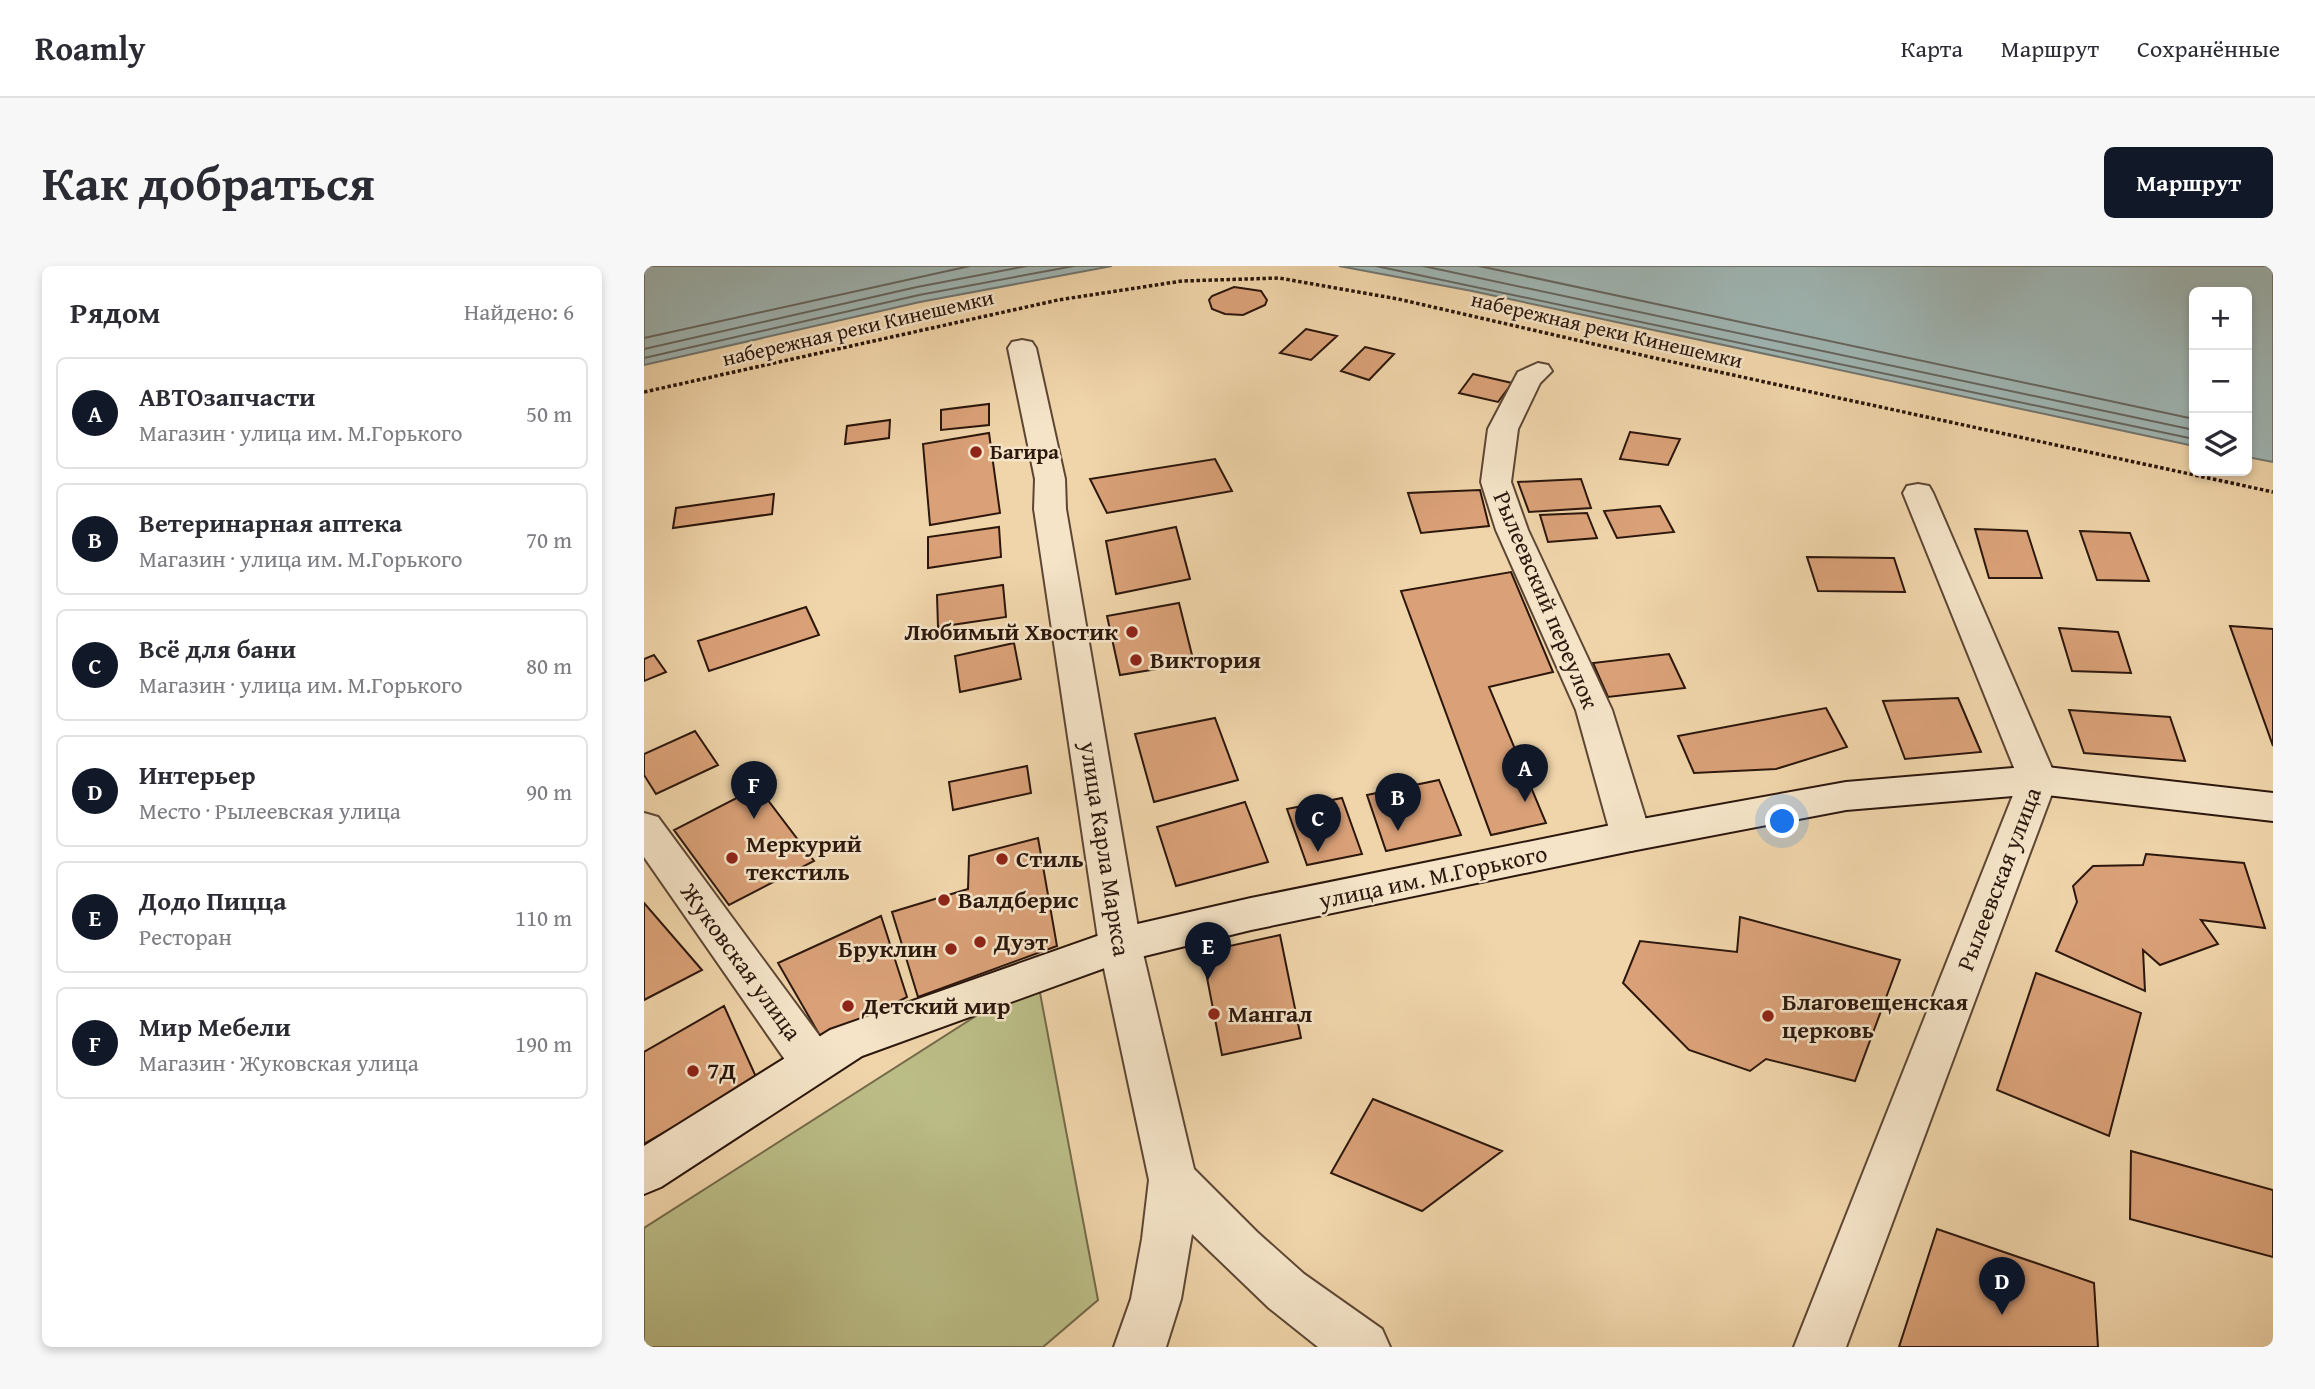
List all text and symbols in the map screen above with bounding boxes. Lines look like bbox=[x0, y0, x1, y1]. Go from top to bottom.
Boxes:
text: Roamly bbox=[35, 24, 145, 72]
text: Карта bbox=[1901, 31, 1963, 66]
text: Маршрут bbox=[2001, 31, 2099, 66]
text: Сохранённые bbox=[2137, 31, 2280, 66]
text: Как добраться bbox=[42, 146, 375, 218]
button: Маршрут bbox=[2104, 147, 2273, 218]
street label: набережная реки Кинешемки bbox=[719, 281, 997, 374]
street label: набережная реки Кинешемки bbox=[1468, 283, 1746, 376]
map controls bbox=[2189, 287, 2252, 476]
button: + bbox=[2189, 287, 2252, 350]
text: Рядом bbox=[70, 290, 161, 334]
text: Найдено: 6 bbox=[464, 295, 574, 328]
button: − bbox=[2189, 350, 2252, 413]
text: АВТОзапчасти bbox=[139, 377, 315, 416]
text: A bbox=[88, 397, 102, 430]
text: 50 m bbox=[526, 397, 572, 430]
button: layers bbox=[2189, 413, 2252, 476]
text: Магазин · улица им. М.Горького bbox=[139, 416, 463, 449]
place label: Багира bbox=[990, 436, 1059, 467]
marker: Багира bbox=[968, 444, 984, 460]
street label: Рылеевский переулок bbox=[1485, 486, 1608, 714]
text: Ветеринарная аптека bbox=[139, 503, 402, 542]
text: B bbox=[88, 523, 102, 556]
text: 70 m bbox=[526, 523, 572, 556]
text: Магазин · улица им. М.Горького bbox=[139, 542, 463, 575]
place label: Любимый Хвостик bbox=[904, 614, 1118, 649]
marker: Любимый Хвостик bbox=[1124, 624, 1140, 640]
text: Всё для бани bbox=[139, 629, 296, 668]
place label: Виктория bbox=[1150, 642, 1261, 677]
text: C bbox=[88, 649, 102, 682]
text: 80 m bbox=[526, 649, 572, 682]
marker: Виктория bbox=[1128, 652, 1144, 668]
text: Магазин · улица им. М.Горького bbox=[139, 668, 463, 701]
street label: улица Карла Маркса bbox=[1071, 738, 1140, 959]
pin: A bbox=[1502, 744, 1548, 802]
text: Интерьер bbox=[139, 755, 256, 794]
pin: F bbox=[731, 761, 777, 819]
pin: B bbox=[1375, 773, 1421, 831]
text: D bbox=[88, 775, 102, 808]
text: 90 m bbox=[526, 775, 572, 808]
street label: Рылеевская улица bbox=[1947, 781, 2050, 976]
text: Место · Рылеевская улица bbox=[139, 794, 401, 827]
pin: C bbox=[1295, 794, 1341, 852]
your location bbox=[1765, 804, 1799, 838]
place label: Меркурий текстиль bbox=[746, 826, 862, 889]
street label: улица им. М.Горького bbox=[1315, 835, 1550, 918]
place label: Стиль bbox=[1016, 841, 1084, 876]
marker: Меркурий текстиль bbox=[724, 850, 740, 866]
marker: Стиль bbox=[994, 851, 1010, 867]
street label: Жуковская улица bbox=[672, 875, 811, 1048]
text: Додо Пицца bbox=[139, 881, 287, 920]
place label: Валдберис bbox=[958, 882, 1079, 917]
marker: Валдберис bbox=[936, 892, 952, 908]
text: E bbox=[89, 901, 101, 934]
text: 110 m bbox=[515, 901, 572, 934]
text: Ресторан bbox=[139, 920, 232, 953]
pin: E bbox=[1185, 922, 1231, 980]
place label: Дуэт bbox=[993, 924, 1048, 959]
place label: Бруклин bbox=[838, 931, 937, 966]
marker: Дуэт bbox=[972, 934, 988, 950]
marker: Бруклин bbox=[943, 941, 959, 957]
place label: Благовещенская церковь bbox=[1782, 984, 1968, 1047]
place label: Детский мир bbox=[861, 988, 1010, 1023]
place label: Мангал bbox=[1228, 996, 1312, 1031]
marker: Детский мир bbox=[840, 998, 856, 1014]
marker: Мангал bbox=[1206, 1006, 1222, 1022]
text: Мир Мебели bbox=[139, 1007, 291, 1046]
marker: Благовещенская церковь bbox=[1760, 1008, 1776, 1024]
text: F bbox=[89, 1027, 101, 1060]
text: 190 m bbox=[515, 1027, 572, 1060]
text: Магазин · Жуковская улица bbox=[139, 1046, 419, 1079]
place label: 7Д bbox=[707, 1053, 736, 1088]
marker: 7Д bbox=[685, 1063, 701, 1079]
pin: D bbox=[1979, 1257, 2025, 1315]

